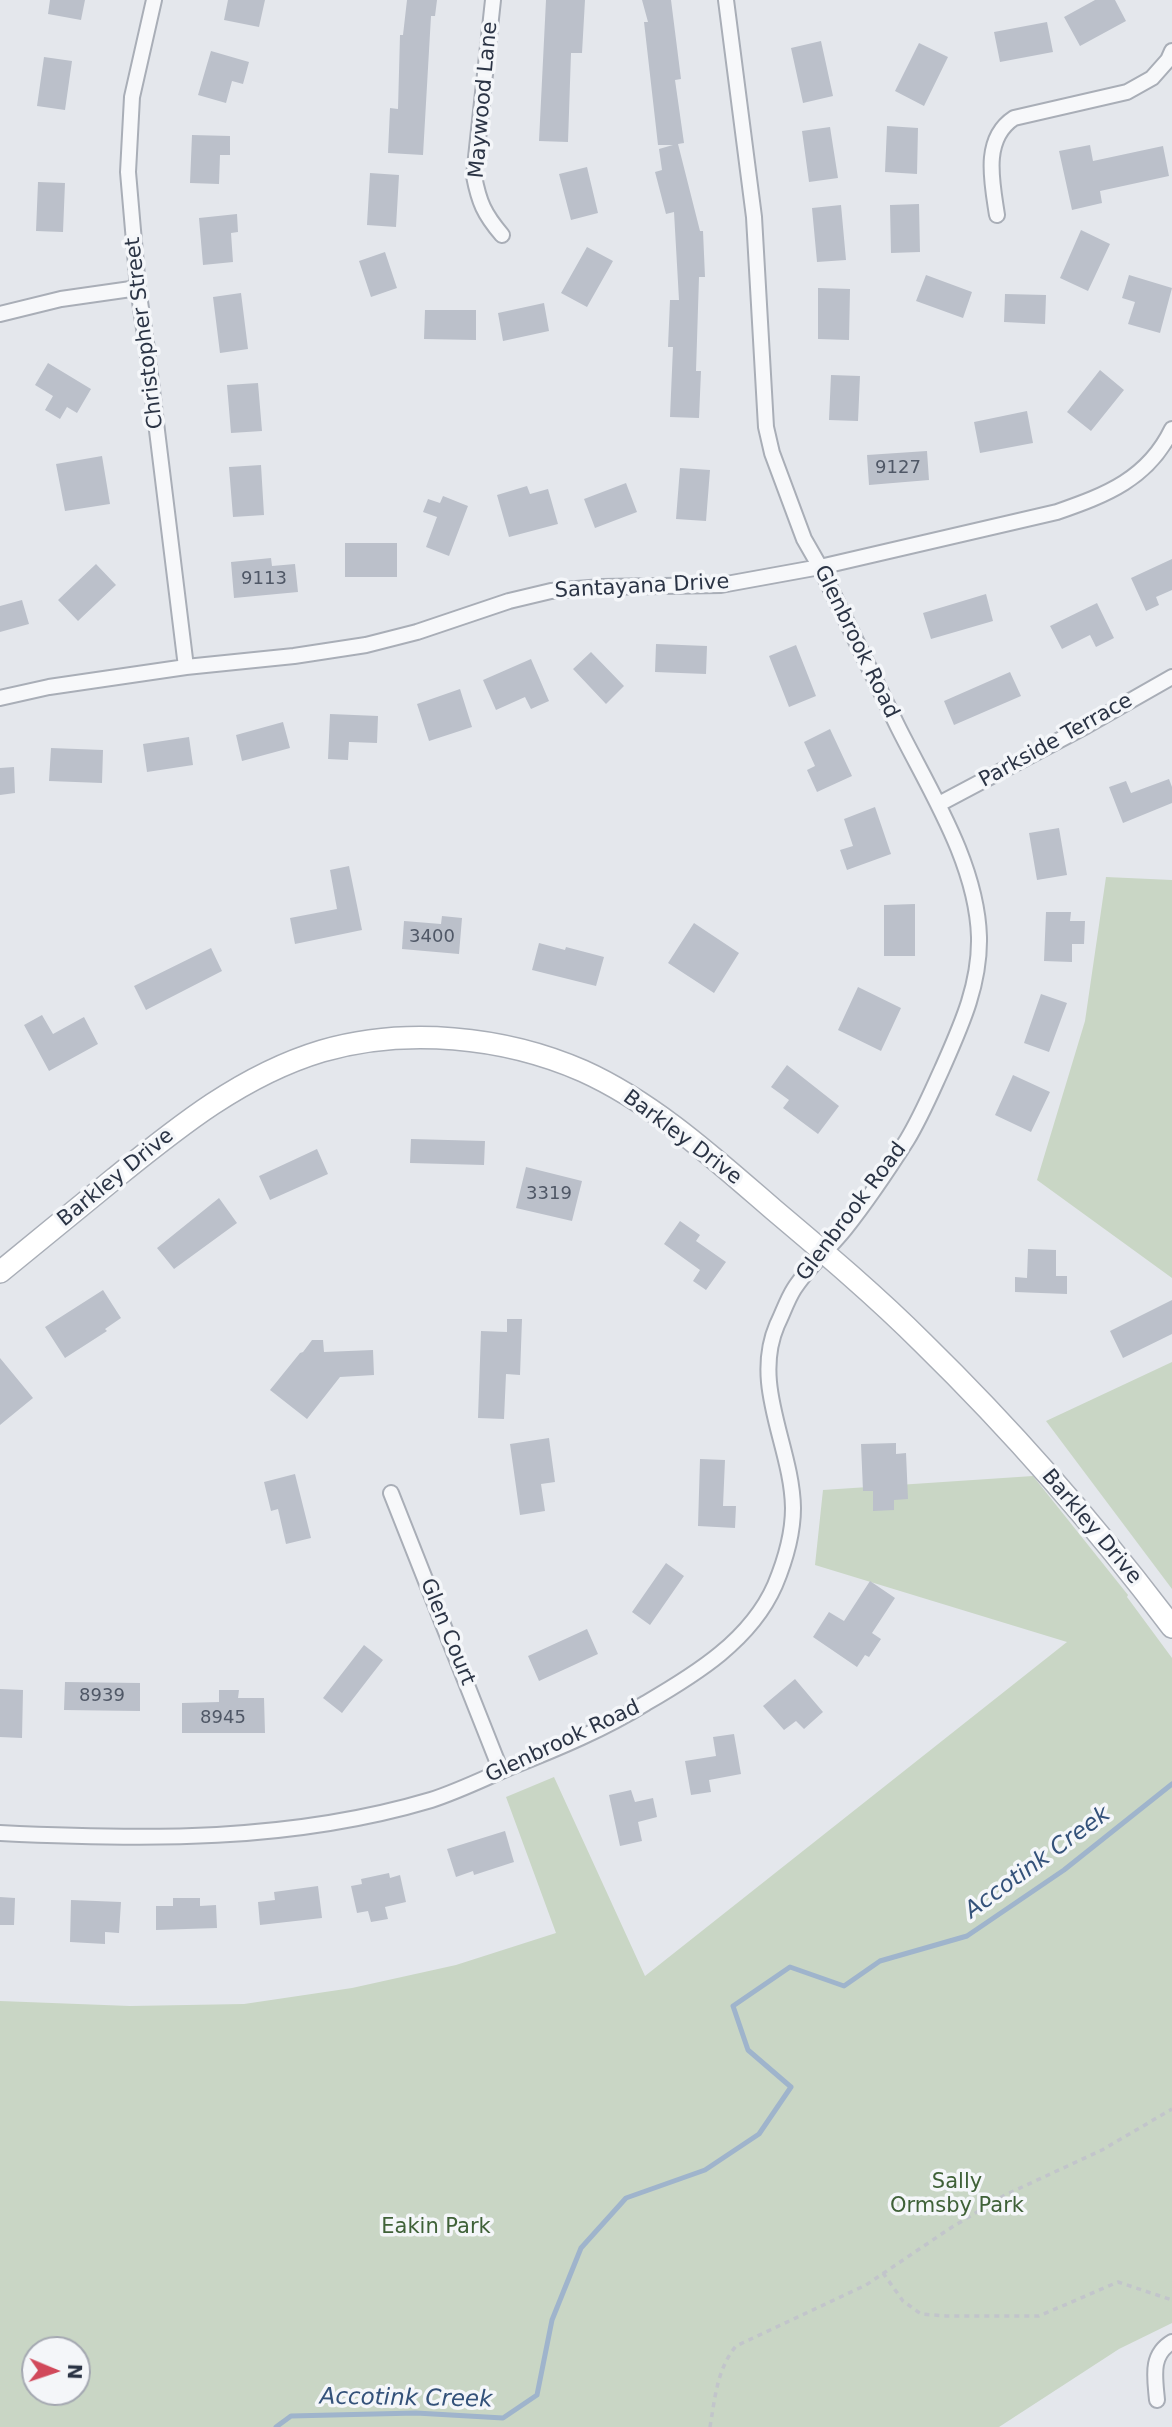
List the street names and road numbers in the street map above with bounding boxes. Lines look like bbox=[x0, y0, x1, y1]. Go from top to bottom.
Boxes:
street label: Maywood Lane bbox=[465, 21, 503, 179]
street label: Christopher Street bbox=[121, 236, 169, 430]
street label: Glenbrook Road bbox=[808, 561, 904, 723]
street label: Santayana Drive bbox=[554, 570, 730, 604]
street label: Parkside Terrace bbox=[975, 688, 1137, 794]
street label: Barkley Drive bbox=[618, 1085, 746, 1191]
street label: Barkley Drive bbox=[53, 1124, 179, 1232]
street label: Glenbrook Road bbox=[792, 1138, 912, 1286]
street label: Barkley Drive bbox=[1036, 1465, 1146, 1589]
street label: Glen Court bbox=[414, 1575, 480, 1689]
street label: Glenbrook Road bbox=[482, 1695, 644, 1789]

